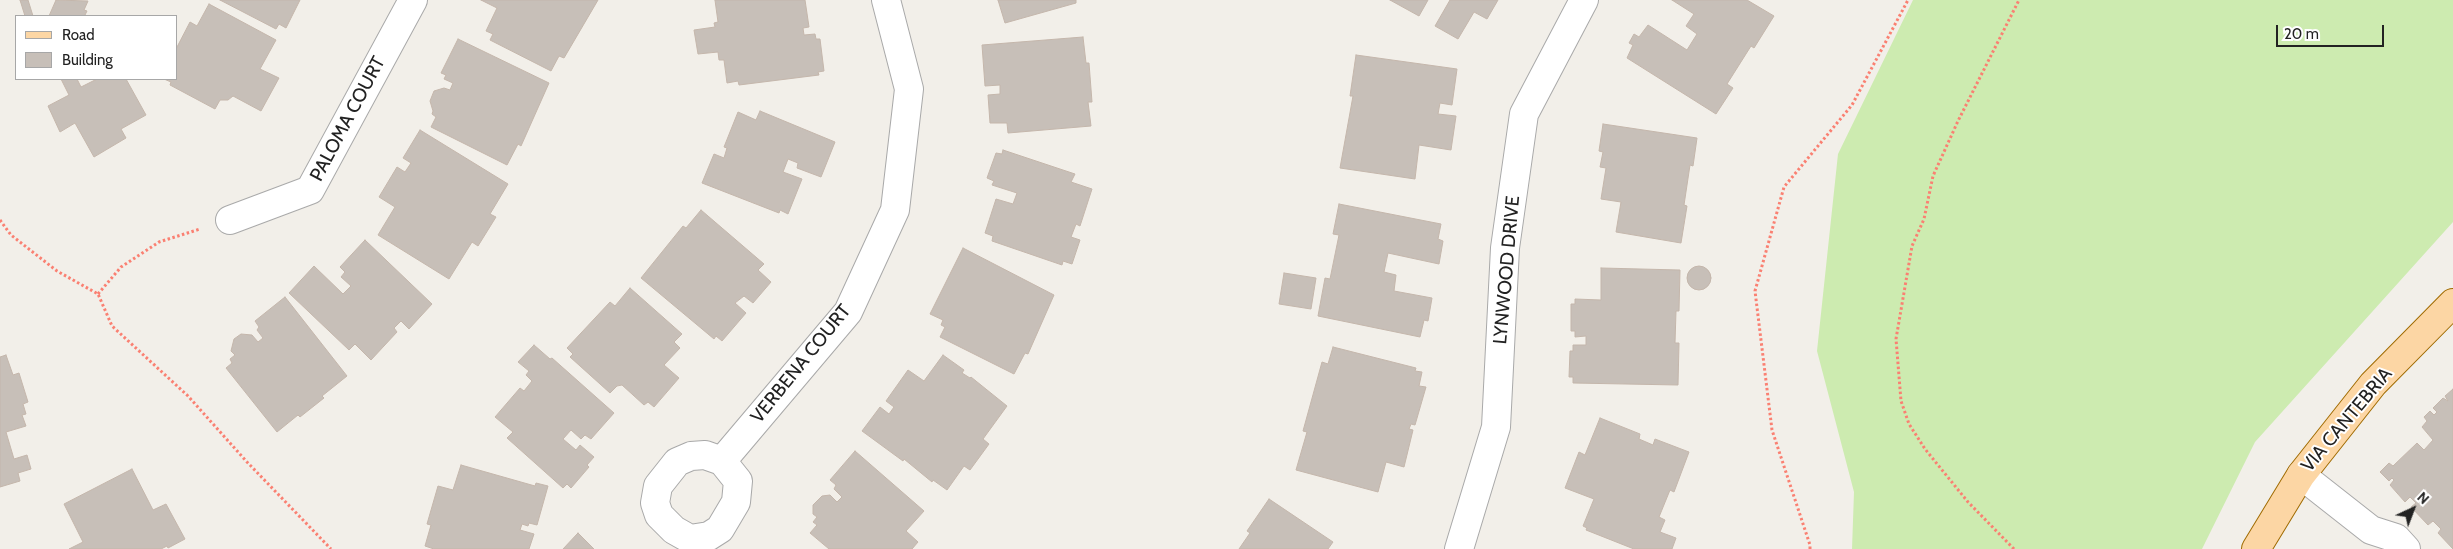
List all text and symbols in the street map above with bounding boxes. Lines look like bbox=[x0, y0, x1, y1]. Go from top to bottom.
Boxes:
legend bbox=[15, 15, 178, 80]
scale bar bbox=[2278, 15, 2386, 47]
text: 20 m bbox=[2284, 25, 2319, 43]
text: Road bbox=[62, 26, 95, 44]
text: Building bbox=[62, 51, 113, 69]
street label: PALOMA COURT bbox=[306, 53, 390, 185]
street label: LYNWOOD DRIVE bbox=[1489, 195, 1525, 345]
street label: VERBENA COURT bbox=[746, 300, 856, 428]
street label: VIA CANTEBRIA bbox=[2297, 363, 2397, 477]
north arrow bbox=[2388, 484, 2438, 534]
text: N bbox=[2413, 488, 2433, 508]

